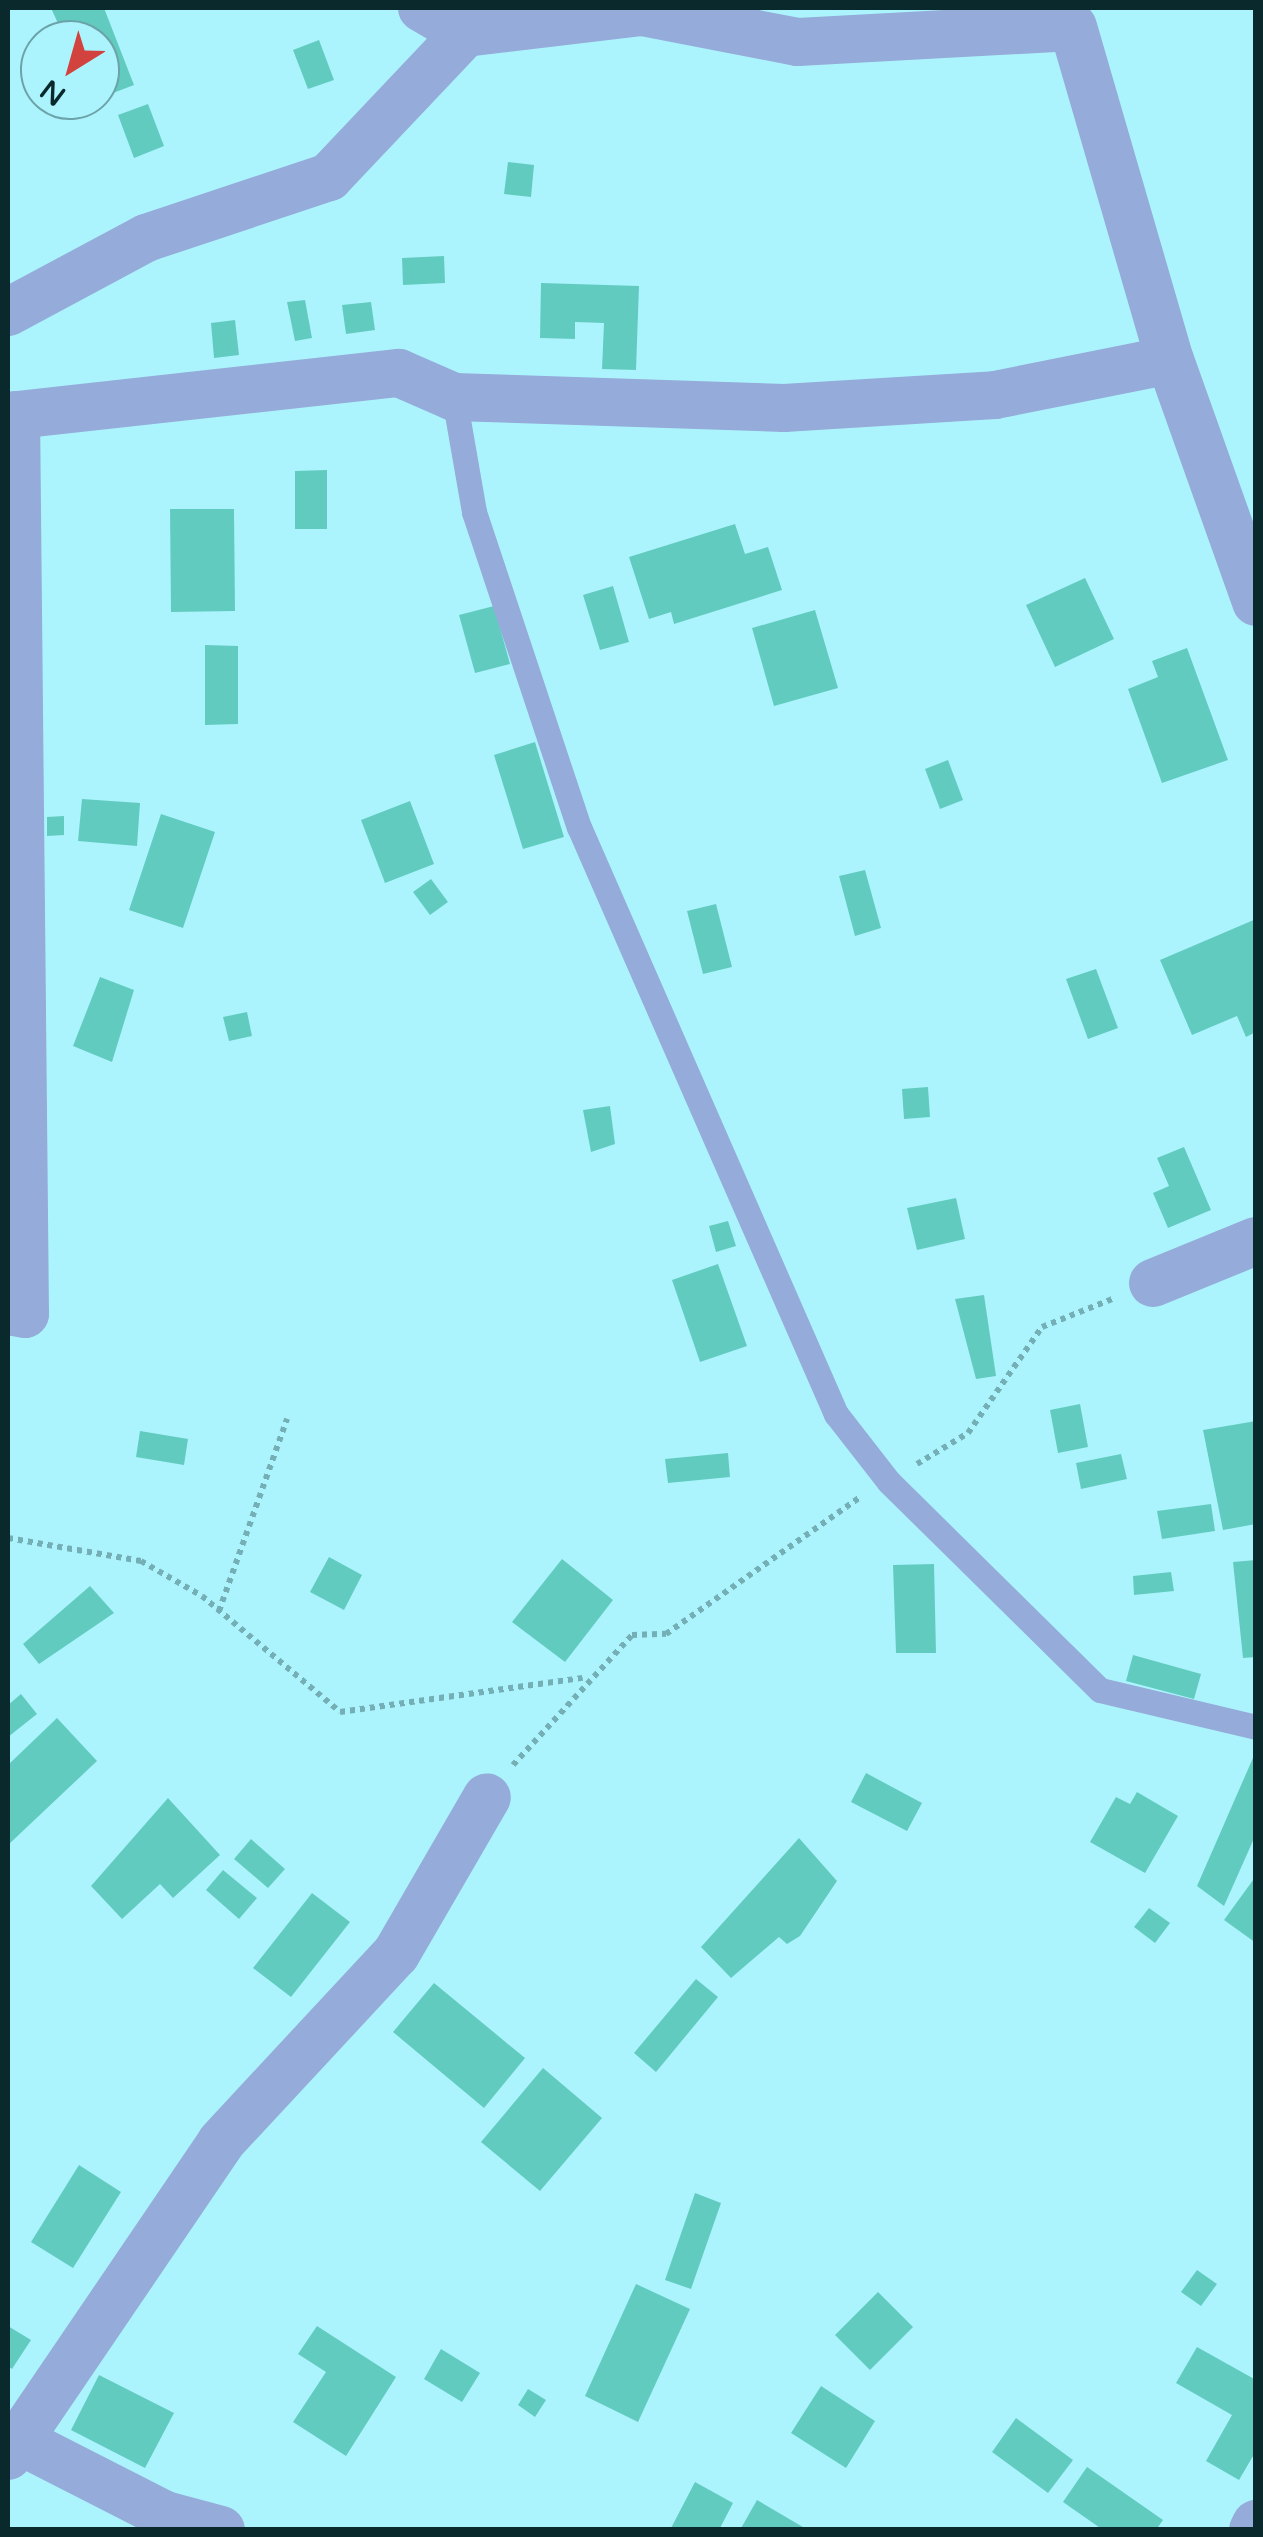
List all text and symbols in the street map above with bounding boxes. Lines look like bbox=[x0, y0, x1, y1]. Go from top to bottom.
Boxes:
north arrow bbox=[20, 20, 120, 120]
text: N bbox=[34, 72, 72, 113]

